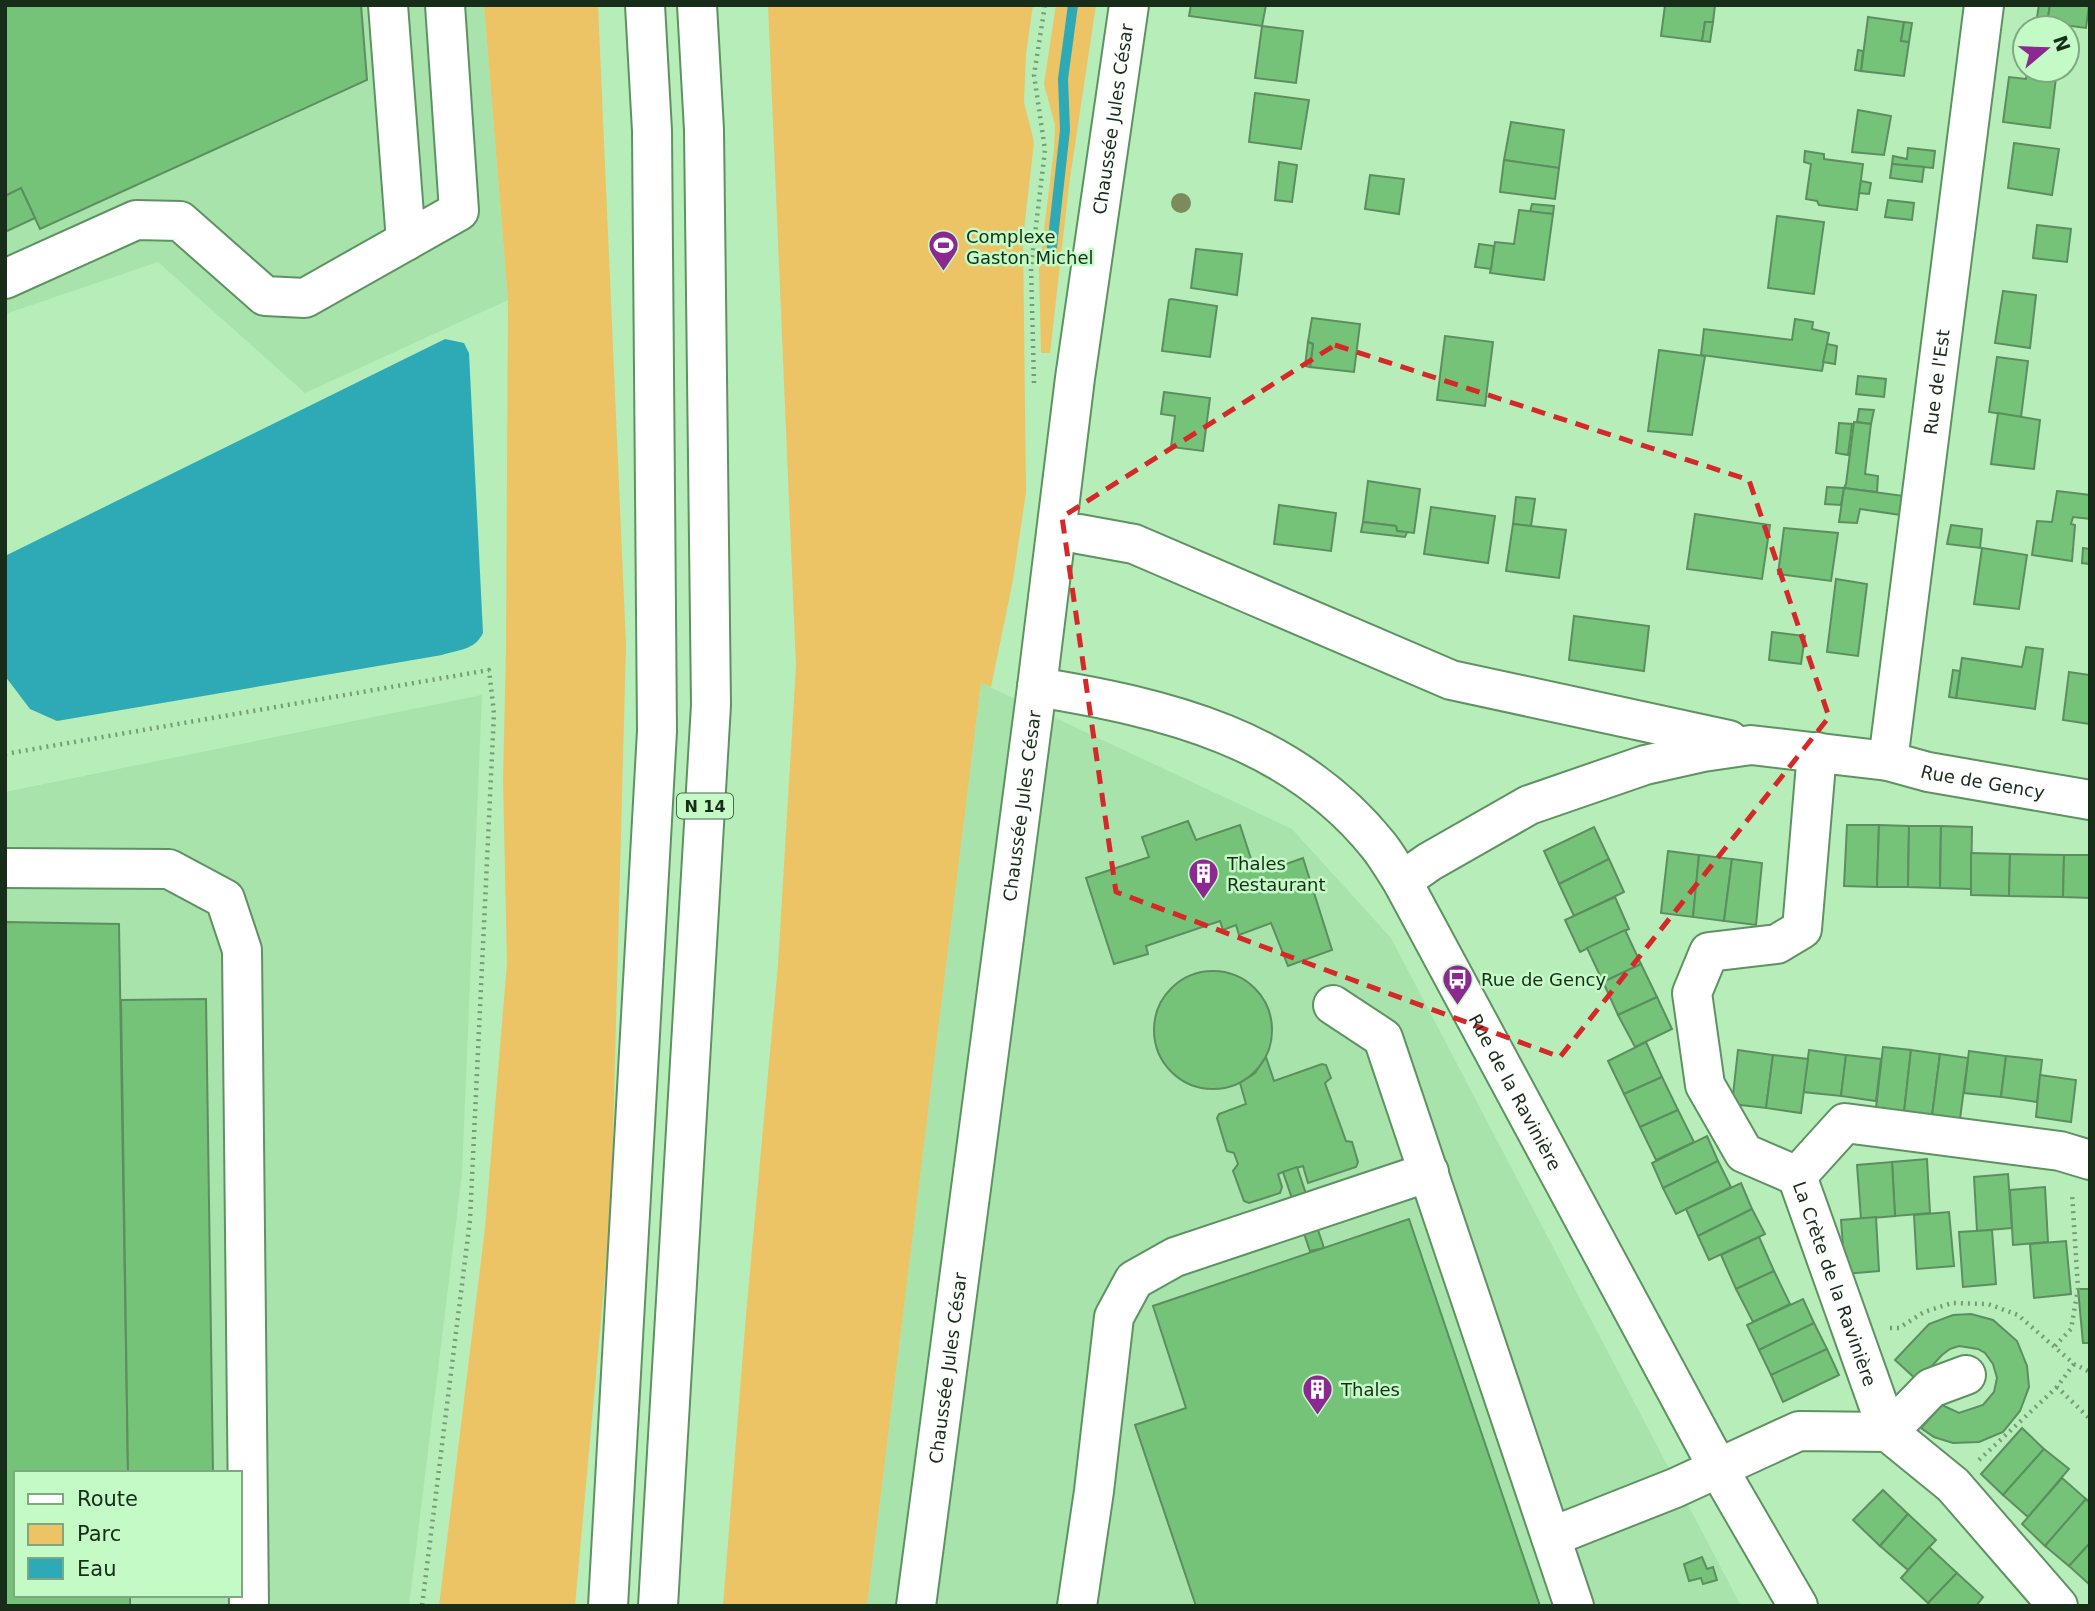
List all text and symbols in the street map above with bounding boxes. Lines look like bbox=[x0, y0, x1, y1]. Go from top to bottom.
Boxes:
north arrow bbox=[2011, 14, 2081, 84]
street label: Chaussée Jules César bbox=[1088, 22, 1137, 216]
text: N bbox=[2049, 32, 2075, 55]
place label: Complexe Gaston Michel bbox=[966, 226, 1093, 268]
sports icon: Complexe Gaston Michel bbox=[926, 229, 960, 273]
street label: Rue de l'Est bbox=[1919, 328, 1953, 436]
street label: Chaussée Jules César bbox=[998, 708, 1044, 903]
street label: Rue de Gency bbox=[1919, 760, 2047, 803]
road number: N 14 bbox=[677, 793, 733, 818]
place label: Thales Restaurant bbox=[1226, 853, 1326, 895]
building icon: Thales Restaurant bbox=[1187, 856, 1221, 900]
bus stop icon: Rue de Gency bbox=[1441, 962, 1475, 1006]
place label: Rue de Gency bbox=[1481, 969, 1606, 990]
street label: Rue de la Ravinière bbox=[1465, 1010, 1566, 1174]
street label: La Crète de la Ravinière bbox=[1789, 1178, 1881, 1389]
street label: Chaussée Jules César bbox=[924, 1271, 970, 1465]
building icon: Thales bbox=[1301, 1372, 1335, 1416]
place label: Thales bbox=[1340, 1379, 1400, 1400]
legend bbox=[14, 1471, 242, 1597]
text: Route bbox=[77, 1487, 138, 1511]
text: Parc bbox=[77, 1522, 121, 1546]
text: Eau bbox=[77, 1557, 116, 1581]

